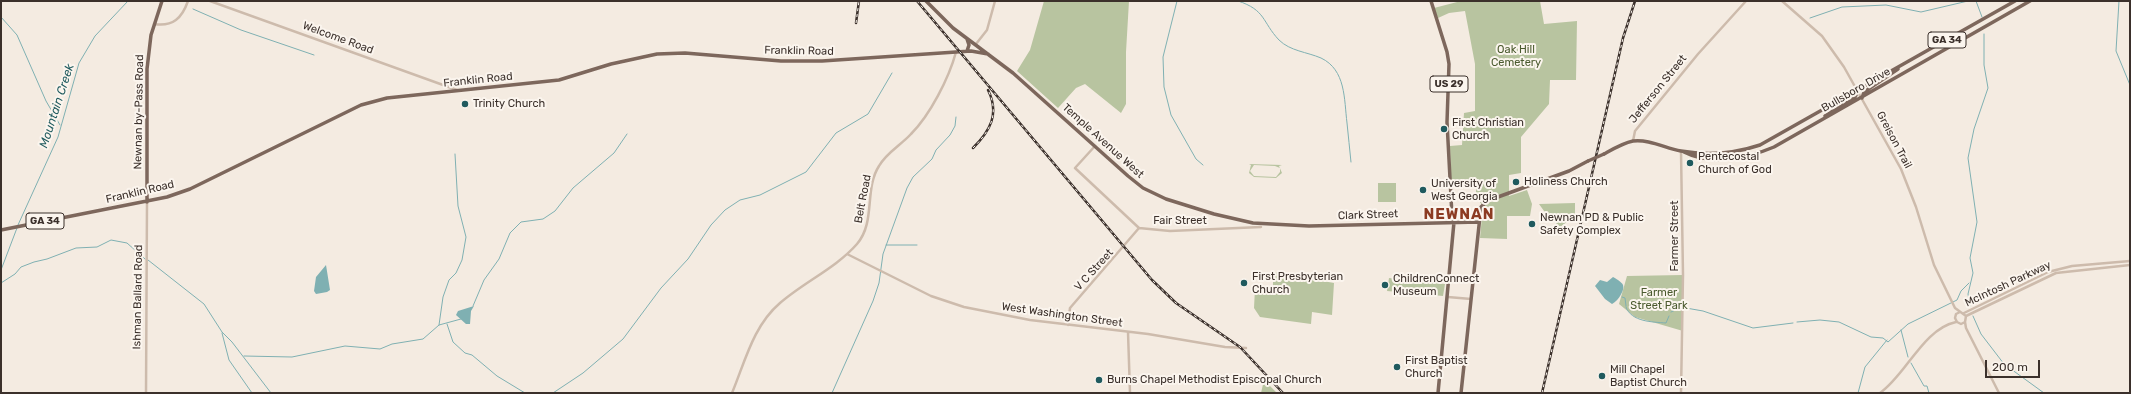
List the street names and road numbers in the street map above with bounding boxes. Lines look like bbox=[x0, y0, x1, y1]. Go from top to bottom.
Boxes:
street label: Welcome Road bbox=[301, 19, 375, 57]
road number: GA 34 bbox=[1928, 32, 1966, 48]
street label: Franklin Road bbox=[764, 44, 834, 58]
street label: Jefferson Street bbox=[1626, 52, 1690, 126]
street label: Newnan by-Pass Road bbox=[131, 54, 147, 170]
street label: Bullsboro Drive bbox=[1819, 65, 1893, 115]
street label: Franklin Road bbox=[443, 70, 513, 90]
road number: US 29 bbox=[1430, 76, 1468, 92]
street label: Temple Avenue West bbox=[1059, 101, 1147, 181]
street label: Greison Trail bbox=[1873, 109, 1915, 171]
street label: Belt Road bbox=[852, 174, 874, 224]
street label: Franklin Road bbox=[105, 178, 175, 206]
street label: Farmer Street bbox=[1668, 201, 1682, 271]
street label: Clark Street bbox=[1338, 207, 1398, 223]
road number: GA 34 bbox=[26, 213, 64, 229]
street label: Fair Street bbox=[1153, 214, 1207, 228]
street label: Ishman Ballard Road bbox=[130, 245, 146, 349]
street label: V C Street bbox=[1072, 246, 1116, 294]
street label: McIntosh Parkway bbox=[1963, 258, 2053, 310]
street label: West Washington Street bbox=[1001, 300, 1123, 330]

